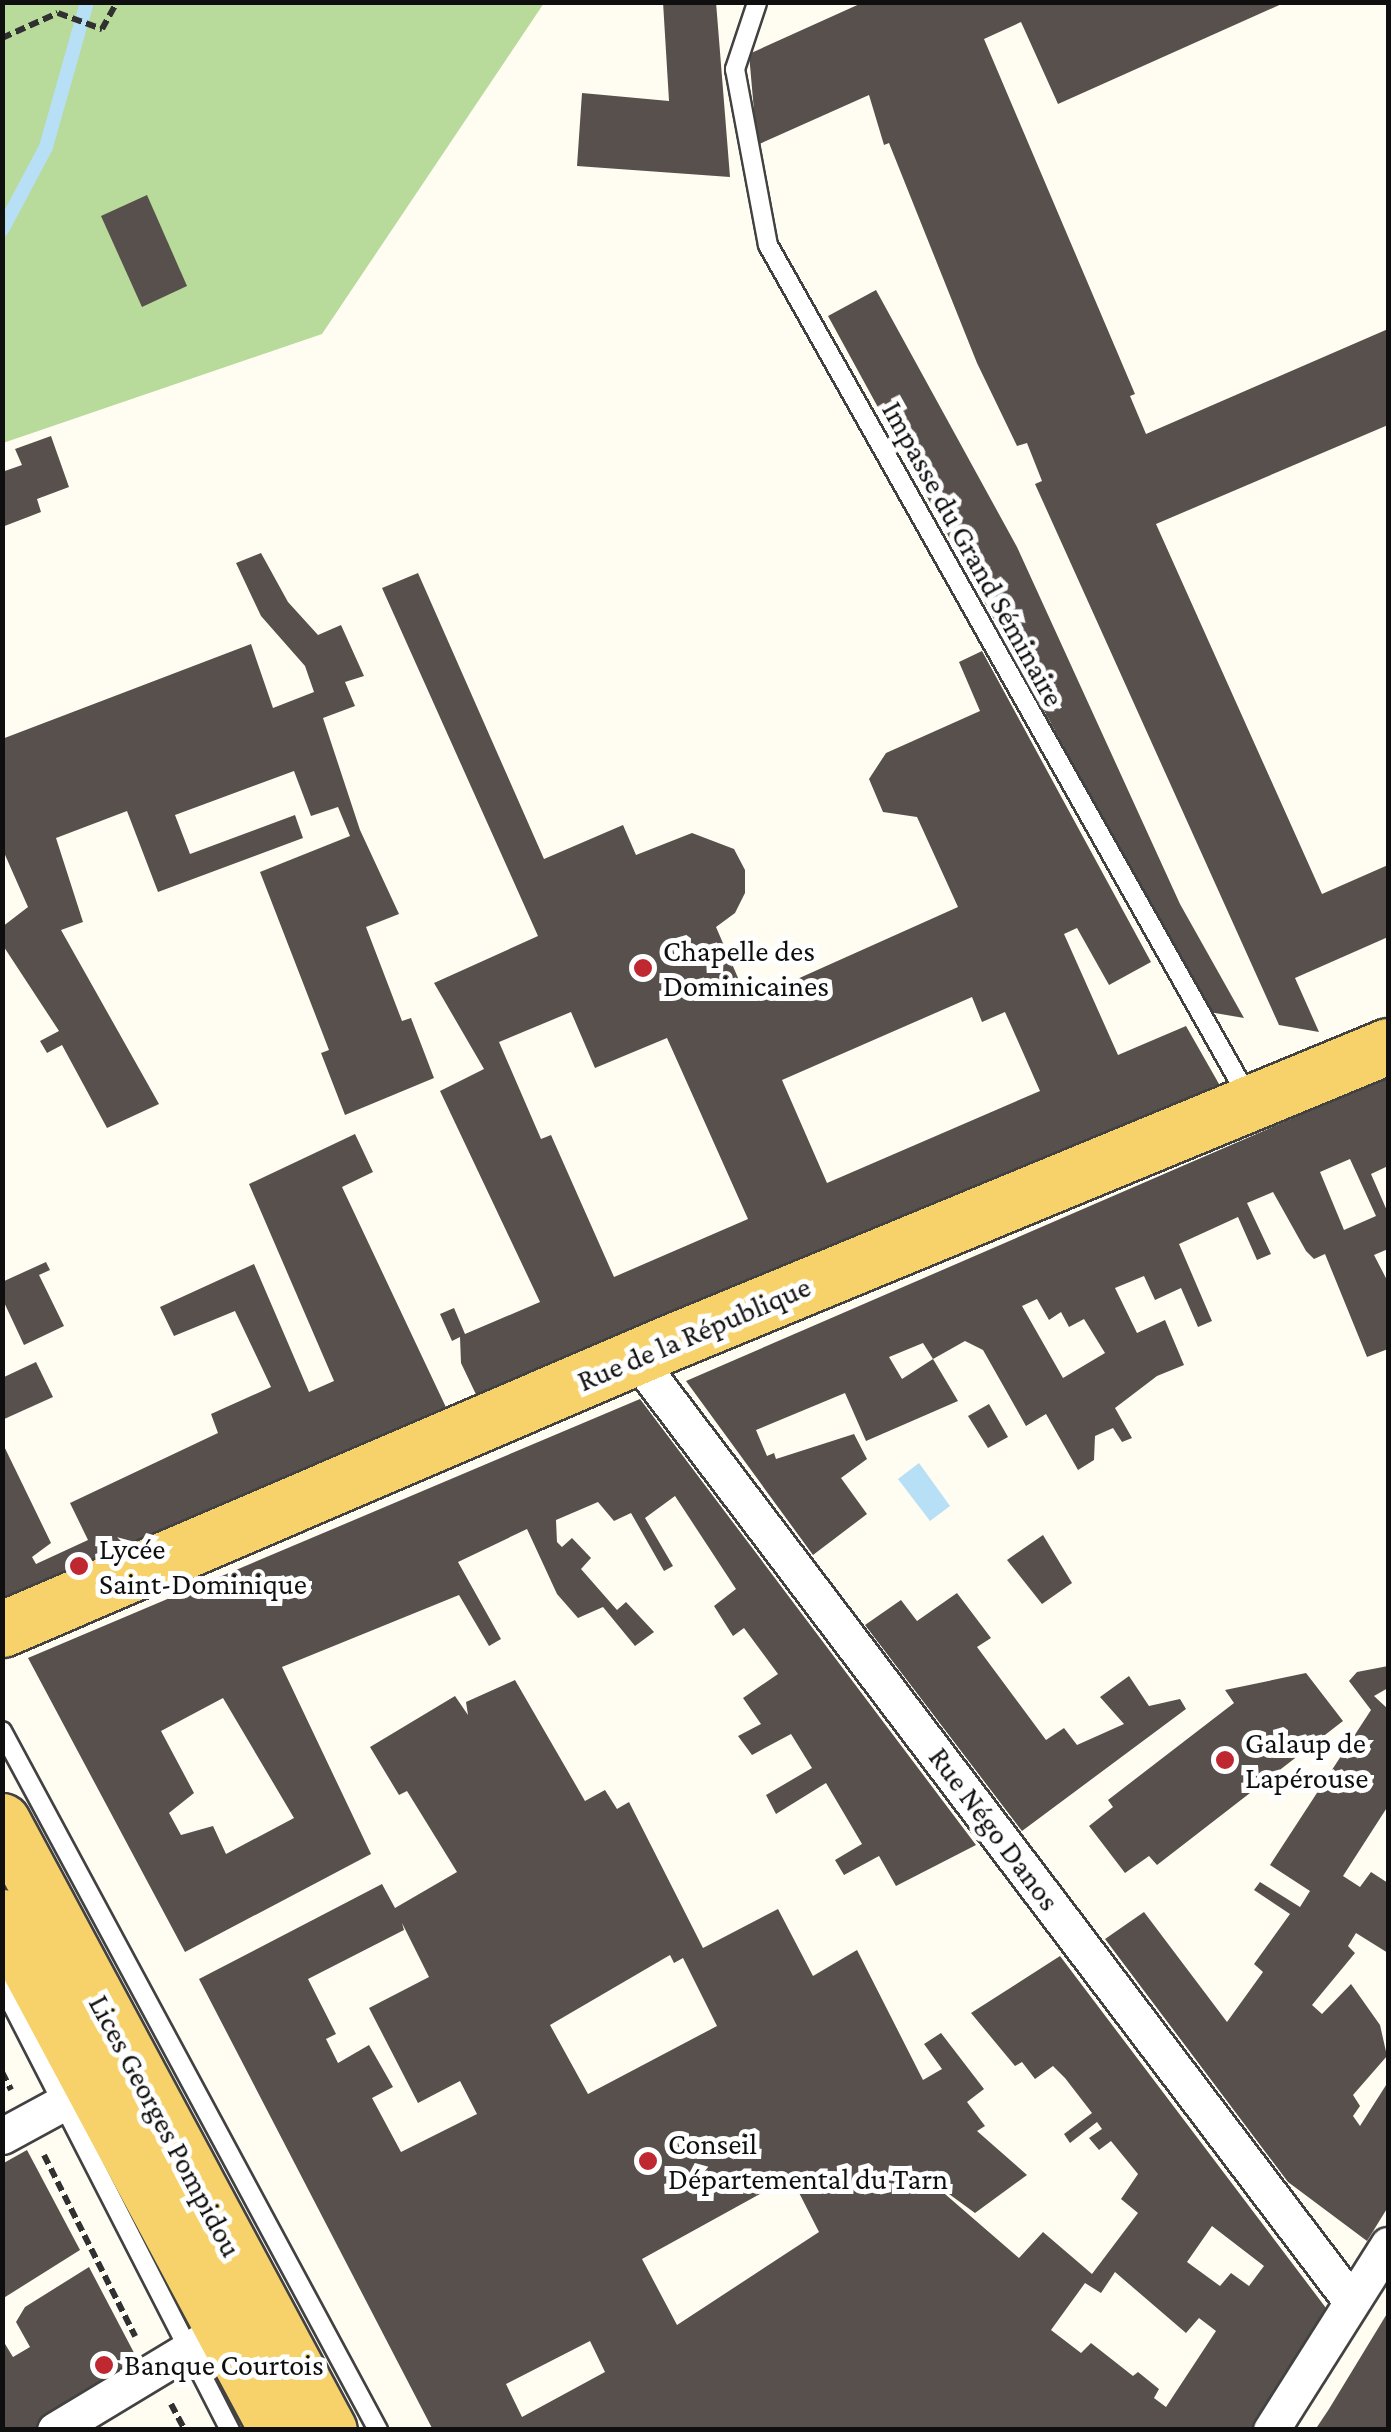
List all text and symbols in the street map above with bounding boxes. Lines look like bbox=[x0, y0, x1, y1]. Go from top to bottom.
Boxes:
street label: Impasse du Grand Séminaire bbox=[874, 395, 1072, 713]
place label: Chapelle des Dominicaines bbox=[663, 933, 829, 1004]
marker: Chapelle des Dominicaines bbox=[632, 957, 654, 979]
street label: Rue de la République bbox=[572, 1269, 816, 1399]
place label: Lycée Saint-Dominique bbox=[99, 1531, 307, 1602]
marker: Lycée Saint-Dominique bbox=[68, 1555, 90, 1577]
place label: Galaup de Lapérouse bbox=[1245, 1725, 1369, 1796]
street label: Rue Négo Danos bbox=[921, 1740, 1067, 1918]
marker: Galaup de Lapérouse bbox=[1214, 1749, 1236, 1771]
street label: Lices Georges Pompidou bbox=[81, 1989, 249, 2263]
place label: Conseil Départemental du Tarn bbox=[668, 2126, 948, 2196]
marker: Conseil Départemental du Tarn bbox=[637, 2150, 659, 2172]
place label: Banque Courtois bbox=[124, 2347, 324, 2383]
marker: Banque Courtois bbox=[93, 2354, 115, 2376]

